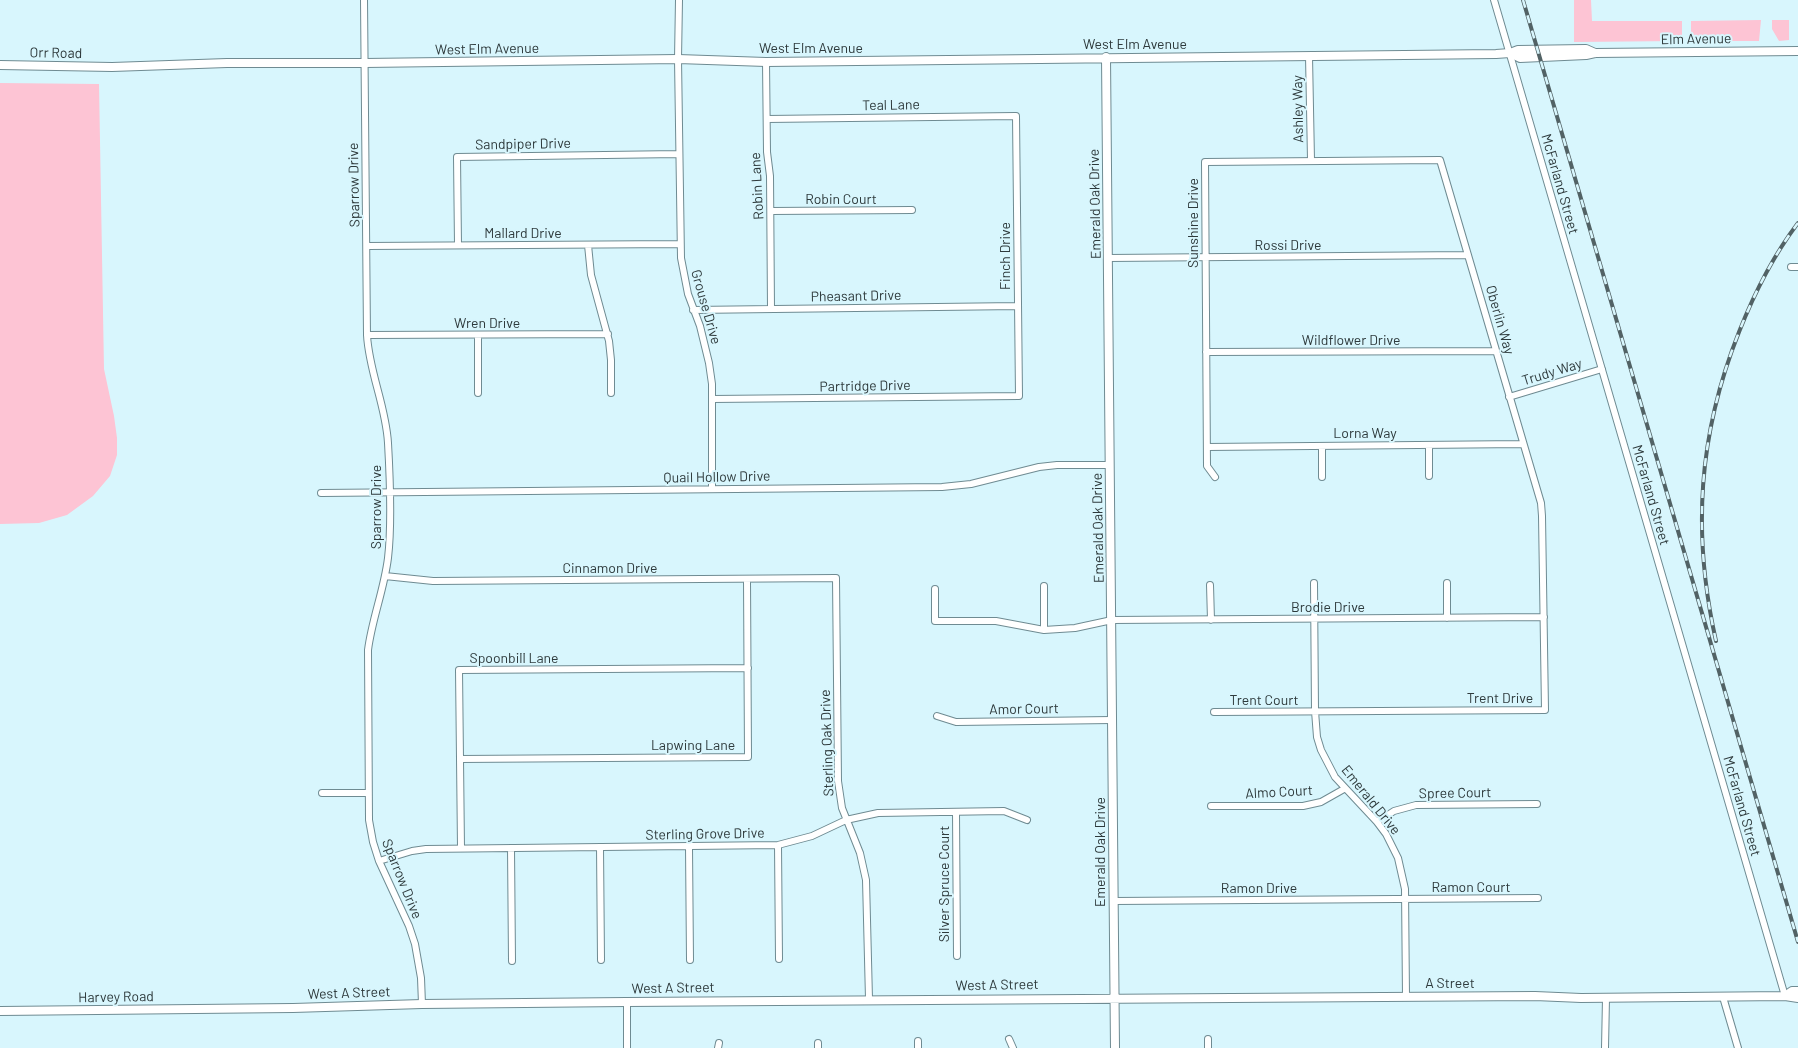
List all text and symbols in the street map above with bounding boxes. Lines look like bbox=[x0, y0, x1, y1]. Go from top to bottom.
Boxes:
street label: Elm Avenue bbox=[1661, 30, 1731, 48]
street label: West Elm Avenue bbox=[1083, 36, 1187, 52]
street label: West Elm Avenue bbox=[435, 40, 539, 58]
street label: West Elm Avenue bbox=[759, 40, 863, 56]
street label: Orr Road bbox=[30, 44, 82, 62]
street label: Ashley Way bbox=[1289, 75, 1307, 143]
street label: Teal Lane bbox=[862, 96, 920, 114]
street label: McFarland Street bbox=[1538, 132, 1582, 236]
street label: Sandpiper Drive bbox=[475, 135, 571, 153]
street label: Sparrow Drive bbox=[345, 143, 363, 227]
street label: Emerald Oak Drive bbox=[1086, 149, 1104, 259]
street label: Robin Lane bbox=[747, 152, 767, 220]
street label: Sunshine Drive bbox=[1185, 178, 1201, 268]
street label: Robin Court bbox=[805, 191, 877, 207]
street label: Finch Drive bbox=[997, 222, 1013, 290]
street label: Mallard Drive bbox=[484, 225, 562, 241]
street label: Rossi Drive bbox=[1255, 237, 1321, 253]
street label: Grouse Drive bbox=[687, 268, 725, 346]
street label: Oberlin Way bbox=[1482, 284, 1518, 356]
street label: Pheasant Drive bbox=[810, 287, 902, 305]
street label: Wren Drive bbox=[454, 315, 520, 331]
street label: Wildflower Drive bbox=[1302, 332, 1400, 348]
street label: Trudy Way bbox=[1520, 355, 1584, 389]
street label: Partridge Drive bbox=[819, 377, 911, 395]
street label: Lorna Way bbox=[1333, 425, 1397, 441]
street label: McFarland Street bbox=[1629, 443, 1673, 547]
street label: Sparrow Drive bbox=[368, 465, 384, 549]
street label: Quail Hollow Drive bbox=[663, 468, 771, 486]
street label: Emerald Oak Drive bbox=[1089, 473, 1107, 583]
street label: Cinnamon Drive bbox=[563, 560, 657, 576]
street label: Brodie Drive bbox=[1291, 599, 1365, 615]
street label: Spoonbill Lane bbox=[469, 650, 559, 666]
street label: Sterling Oak Drive bbox=[817, 689, 837, 797]
street label: Trent Drive bbox=[1467, 690, 1533, 706]
street label: Trent Court bbox=[1229, 692, 1299, 708]
street label: Amor Court bbox=[989, 700, 1059, 718]
street label: Lapwing Lane bbox=[651, 737, 735, 753]
street label: McFarland Street bbox=[1720, 754, 1764, 858]
street label: Emerald Drive bbox=[1338, 762, 1404, 838]
street label: Almo Court bbox=[1245, 782, 1313, 802]
street label: Spree Court bbox=[1419, 784, 1491, 802]
street label: Emerald Oak Drive bbox=[1092, 797, 1108, 907]
street label: Sterling Grove Drive bbox=[645, 825, 765, 843]
street label: Silver Spruce Court bbox=[936, 826, 952, 942]
street label: Sparrow Drive bbox=[378, 837, 426, 921]
street label: Ramon Court bbox=[1431, 879, 1511, 895]
street label: Ramon Drive bbox=[1221, 880, 1297, 896]
street label: A Street bbox=[1425, 975, 1475, 991]
street label: West A Street bbox=[955, 976, 1039, 994]
street label: West A Street bbox=[631, 979, 715, 997]
street label: West A Street bbox=[307, 983, 391, 1003]
street label: Harvey Road bbox=[78, 988, 154, 1006]

